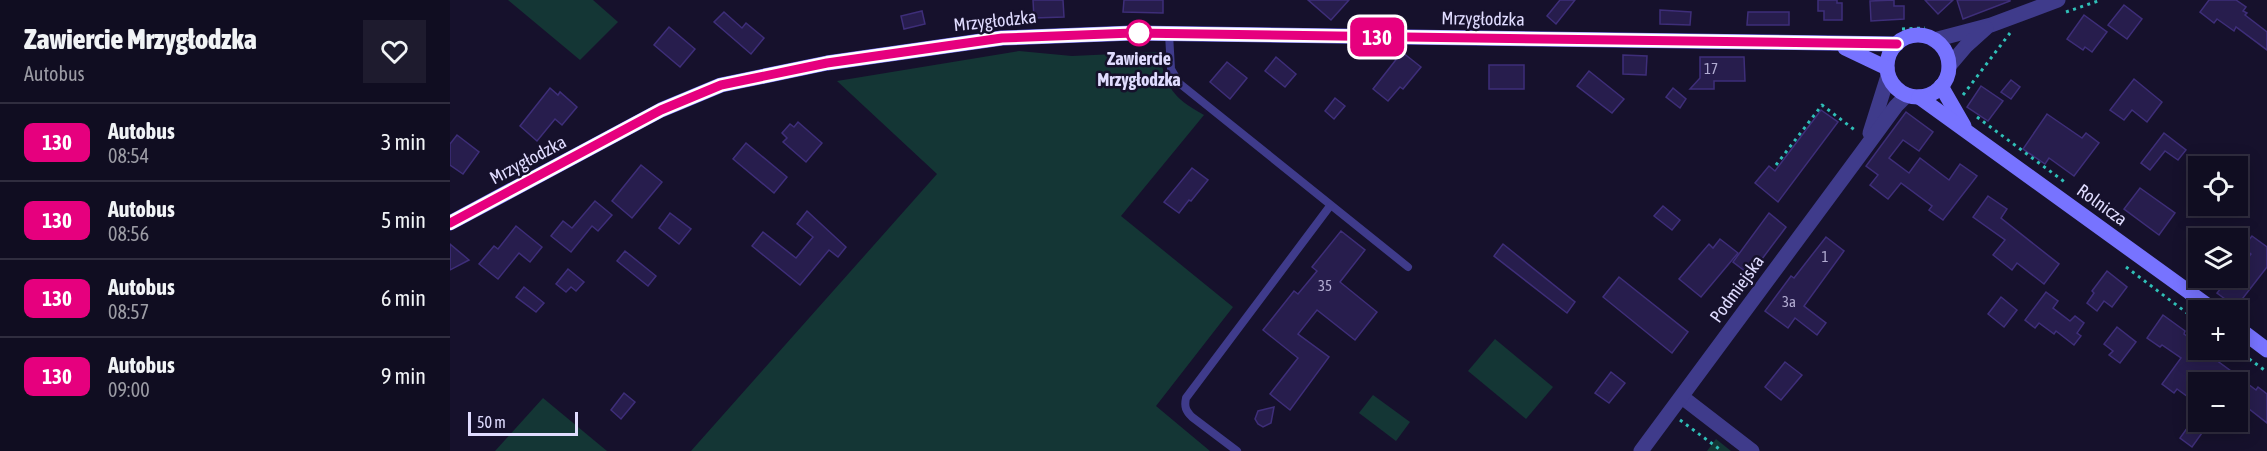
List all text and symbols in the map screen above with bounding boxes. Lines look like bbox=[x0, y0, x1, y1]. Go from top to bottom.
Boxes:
street label: Mrzygłodzka bbox=[952, 6, 1037, 35]
street label: Mrzygłodzka bbox=[1441, 7, 1525, 30]
line badge: 130 bbox=[1342, 18, 1412, 57]
button: heart bbox=[363, 20, 426, 83]
marker: Zawiercie Mrzygłodzka bbox=[1126, 20, 1152, 46]
text: Zawiercie Mrzygłodzka bbox=[24, 23, 257, 55]
text: 130 bbox=[1362, 25, 1392, 49]
place label: Zawiercie Mrzygłodzka bbox=[1097, 48, 1181, 90]
house number: 17 bbox=[1704, 60, 1718, 77]
text: Autobus bbox=[24, 62, 85, 85]
text: Autobus bbox=[108, 118, 175, 144]
text: 3 min bbox=[381, 129, 426, 155]
text: 130 bbox=[42, 130, 72, 154]
street label: Mrzygłodzka bbox=[486, 131, 569, 188]
text: 08:54 bbox=[108, 144, 149, 167]
map controls bbox=[2188, 156, 2248, 432]
button: locate bbox=[2188, 156, 2248, 216]
street label: Rolnicza bbox=[2073, 179, 2131, 230]
text: Autobus bbox=[108, 196, 175, 222]
text: 5 min bbox=[381, 207, 426, 233]
text: 130 bbox=[42, 208, 72, 232]
text: 08:56 bbox=[108, 222, 149, 245]
button: layers bbox=[2188, 228, 2248, 288]
house number: 1 bbox=[1821, 248, 1829, 265]
street label: Podmiejska bbox=[1705, 251, 1768, 326]
text: Autobus bbox=[108, 274, 175, 300]
house number: 35 bbox=[1318, 277, 1332, 294]
text: 6 min bbox=[381, 285, 426, 311]
text: 130 bbox=[42, 286, 72, 310]
house number: 3a bbox=[1782, 293, 1796, 310]
text: 08:57 bbox=[108, 300, 149, 323]
button: + bbox=[2188, 300, 2248, 360]
text: Autobus bbox=[108, 352, 175, 378]
text: 9 min bbox=[381, 363, 426, 389]
text: 130 bbox=[42, 364, 72, 388]
button: − bbox=[2188, 372, 2248, 432]
text: 09:00 bbox=[108, 378, 150, 401]
scale bar bbox=[468, 409, 578, 436]
text: 50 m bbox=[477, 413, 506, 431]

